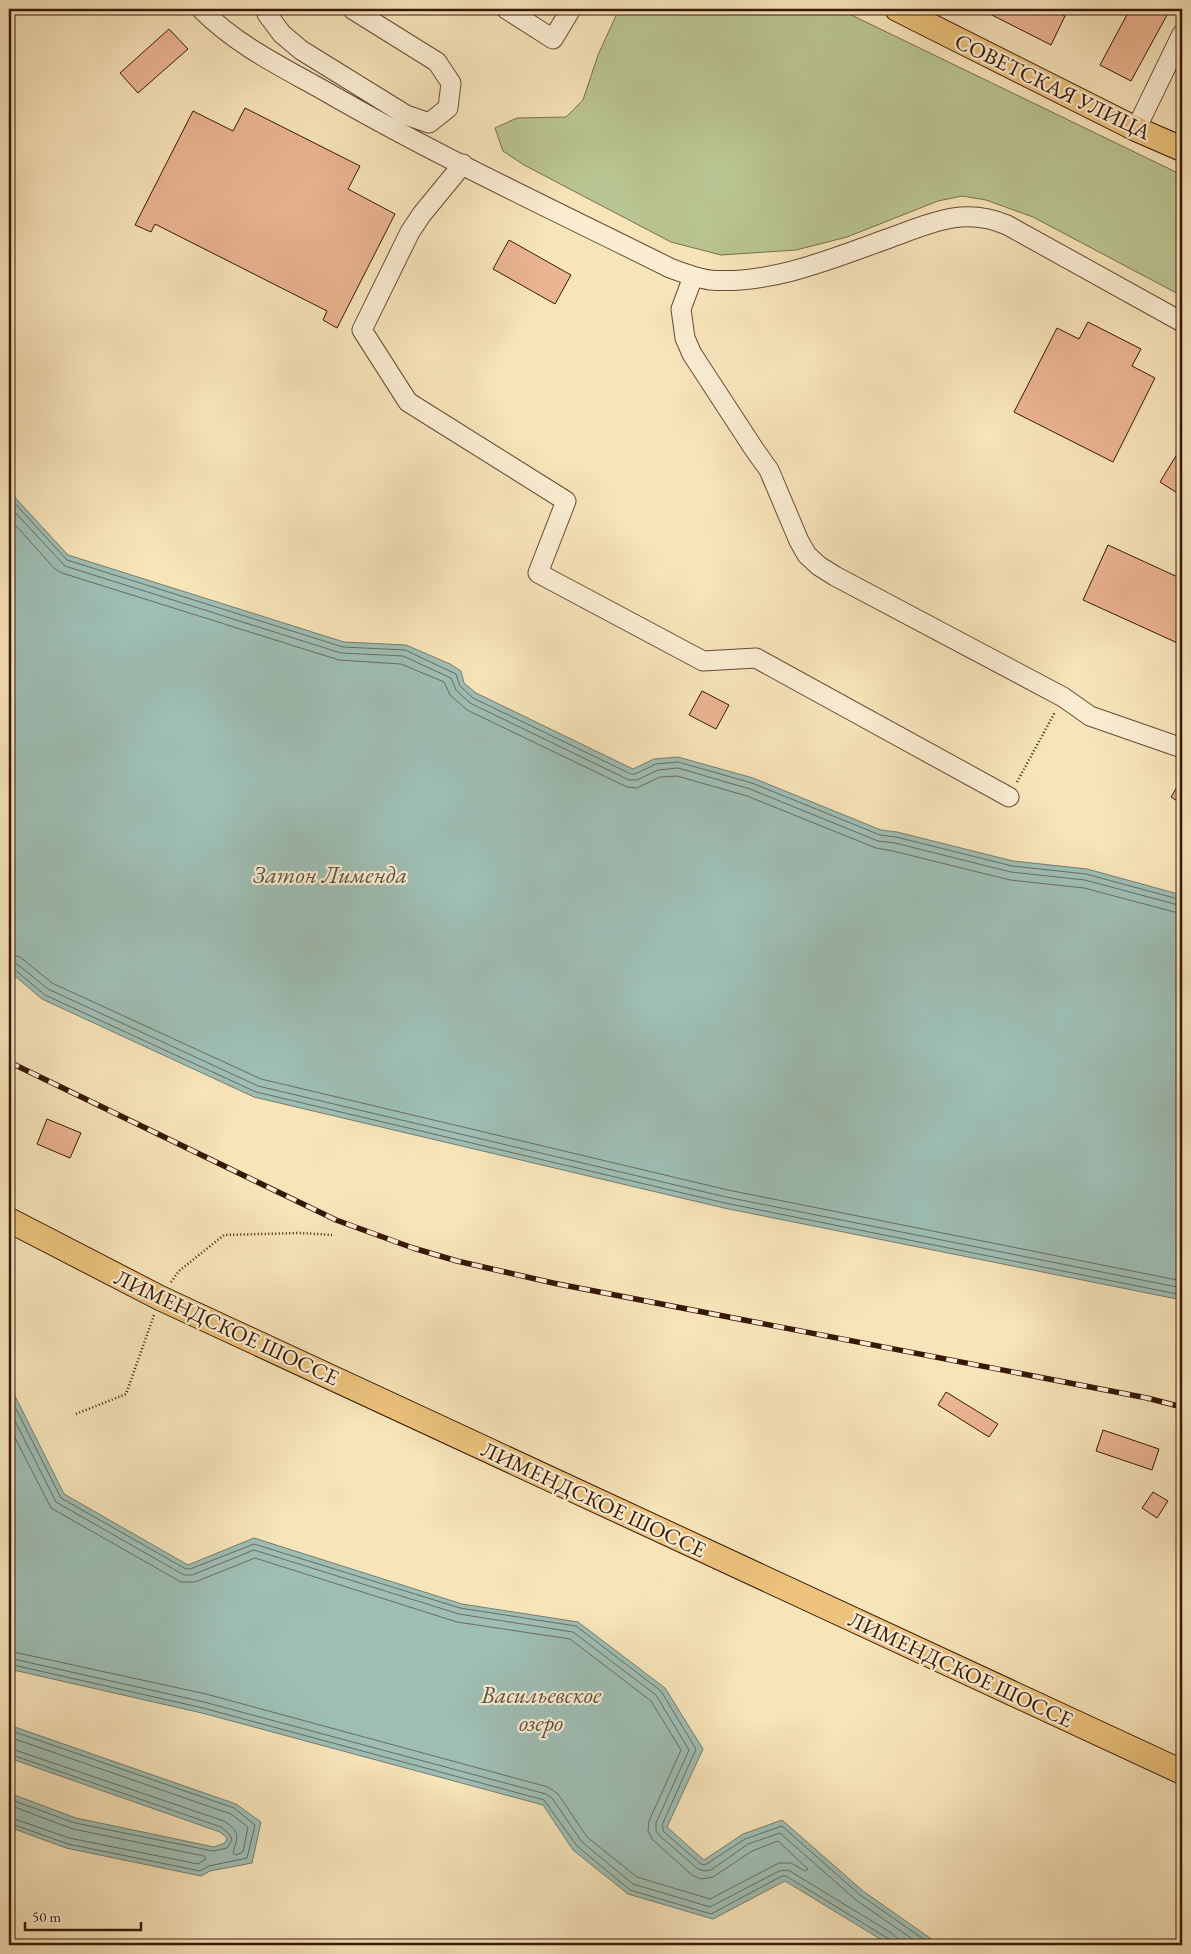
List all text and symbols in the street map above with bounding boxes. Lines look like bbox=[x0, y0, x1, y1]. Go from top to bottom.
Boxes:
street label: СОВЕТСКАЯ УЛИЦА bbox=[950, 26, 1156, 147]
water label: Затон Лименда bbox=[253, 859, 407, 890]
street label: ЛИМЕНДСКОЕ ШОССЕ bbox=[110, 1263, 344, 1392]
street label: ЛИМЕНДСКОЕ ШОССЕ bbox=[477, 1435, 711, 1564]
street label: ЛИМЕНДСКОЕ ШОССЕ bbox=[844, 1605, 1078, 1734]
water label: Васильевское озеро bbox=[480, 1679, 602, 1738]
scale bar bbox=[25, 1899, 141, 1931]
text: 50 m bbox=[32, 1907, 61, 1926]

